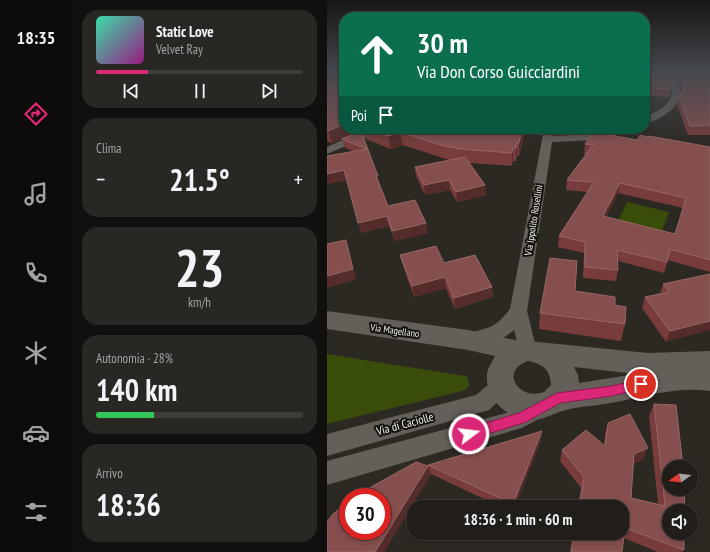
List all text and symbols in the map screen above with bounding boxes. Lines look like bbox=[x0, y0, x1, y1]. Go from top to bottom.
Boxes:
text: Static Love bbox=[156, 22, 214, 41]
text: 30 m bbox=[417, 24, 468, 61]
text: 18:35 bbox=[17, 26, 55, 49]
icon: ahead bbox=[351, 28, 403, 80]
text: Velvet Ray bbox=[156, 41, 203, 58]
text: Via Don Corso Guicciardini bbox=[417, 60, 580, 83]
icon: previous bbox=[120, 80, 142, 102]
icon: pause bbox=[189, 80, 211, 102]
icon: next bbox=[258, 80, 280, 102]
icon: directions bbox=[22, 100, 50, 128]
icon: arrive bbox=[375, 104, 397, 126]
text: Poi bbox=[351, 106, 367, 125]
text: Clima bbox=[96, 140, 121, 157]
text: 21.5° bbox=[169, 160, 230, 199]
text: − bbox=[96, 165, 105, 193]
text: + bbox=[294, 165, 303, 193]
icon: music bbox=[22, 180, 50, 208]
street label: Via Ippolito Rosellini bbox=[521, 184, 546, 257]
text: 23 bbox=[175, 234, 224, 301]
icon: phone bbox=[22, 259, 50, 287]
text: km/h bbox=[188, 294, 211, 311]
street label: Via Magellano bbox=[369, 321, 420, 340]
icon: climate bbox=[22, 339, 50, 367]
text: Autonomia · 28% bbox=[96, 350, 173, 367]
pin bbox=[624, 367, 658, 401]
text: 140 km bbox=[96, 370, 177, 409]
icon: arrive bbox=[630, 373, 652, 395]
street label: Via di Caciolle bbox=[374, 409, 435, 439]
position arrow bbox=[448, 413, 490, 455]
icon: car bbox=[22, 419, 50, 447]
north arrow bbox=[662, 460, 698, 496]
map controls bbox=[662, 460, 698, 540]
text: Arrivo bbox=[96, 465, 123, 482]
text: 18:36 bbox=[96, 485, 161, 524]
speed limit sign: 30 bbox=[339, 488, 391, 540]
icon: filters bbox=[22, 498, 50, 526]
button: sound bbox=[662, 504, 698, 540]
text: 18:36 · 1 min · 60 m bbox=[464, 510, 572, 529]

